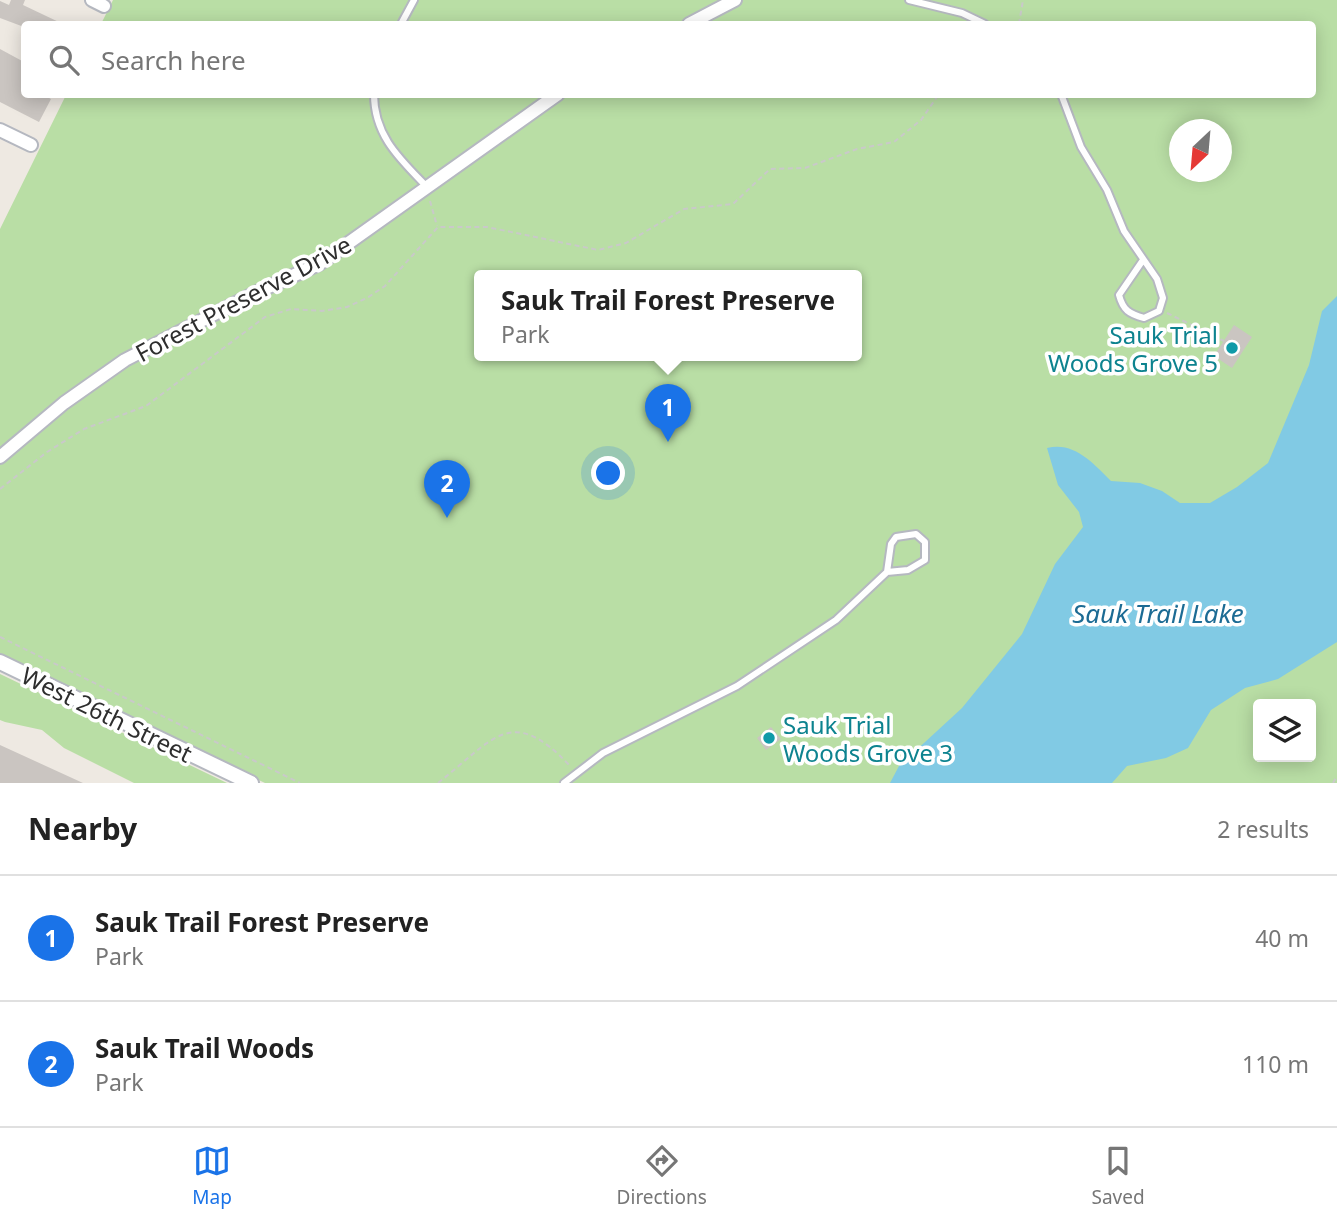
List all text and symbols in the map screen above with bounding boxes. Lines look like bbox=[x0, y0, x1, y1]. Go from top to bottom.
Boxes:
search box bbox=[21, 21, 1316, 98]
icon: search bbox=[45, 41, 83, 79]
text: Search here bbox=[101, 42, 246, 78]
north arrow bbox=[1169, 119, 1232, 182]
street label: Forest Preserve Drive bbox=[129, 227, 357, 369]
popup bbox=[474, 270, 862, 361]
text: Sauk Trail Forest Preserve bbox=[501, 282, 835, 318]
text: Park bbox=[501, 318, 550, 350]
place label: Sauk Trial Woods Grove 5 bbox=[1048, 318, 1218, 379]
marker: Sauk Trial Woods Grove 5 bbox=[1224, 340, 1240, 356]
pin: 1 bbox=[645, 384, 691, 442]
your location bbox=[591, 456, 625, 490]
pin: 2 bbox=[424, 460, 470, 518]
water label: Sauk Trail Lake bbox=[1072, 595, 1244, 631]
street label: West 26th Street bbox=[16, 658, 198, 770]
map controls bbox=[1253, 699, 1316, 762]
button: layers bbox=[1253, 699, 1316, 762]
place label: Sauk Trial Woods Grove 3 bbox=[783, 708, 953, 769]
marker: Sauk Trial Woods Grove 3 bbox=[761, 730, 777, 746]
text: Nearby bbox=[28, 808, 137, 849]
text: 2 results bbox=[1217, 813, 1309, 845]
text: Sauk Trail Forest Preserve bbox=[95, 904, 429, 940]
text: 1 bbox=[44, 922, 58, 954]
text: 40 m bbox=[1255, 922, 1309, 954]
text: Park bbox=[95, 940, 144, 972]
text: Sauk Trail Woods bbox=[95, 1030, 314, 1066]
text: 2 bbox=[44, 1048, 58, 1080]
text: 110 m bbox=[1242, 1048, 1309, 1080]
text: Park bbox=[95, 1066, 144, 1098]
tab: Map bbox=[192, 1142, 232, 1210]
tab: Directions bbox=[617, 1142, 707, 1210]
tab: Saved bbox=[1091, 1142, 1145, 1210]

